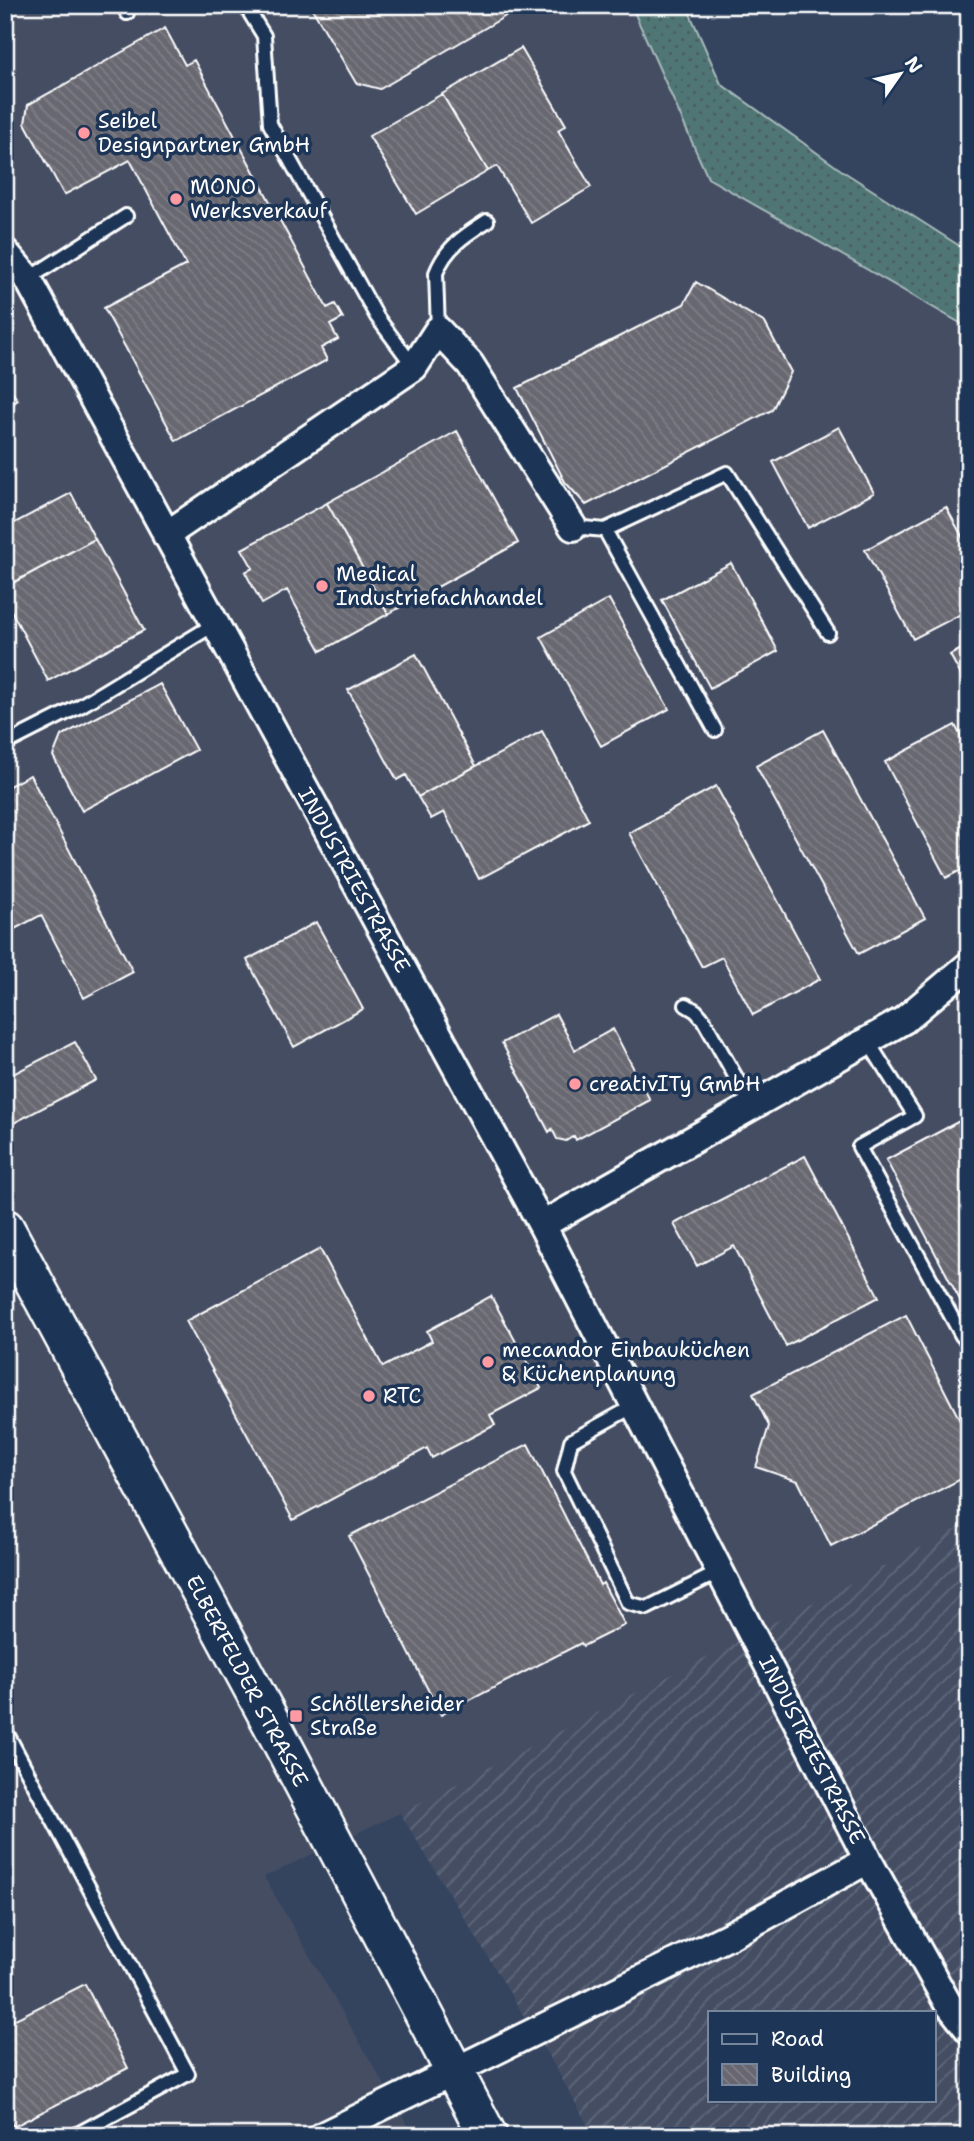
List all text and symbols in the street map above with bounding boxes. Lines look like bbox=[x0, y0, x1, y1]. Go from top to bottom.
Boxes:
north arrow bbox=[866, 38, 936, 108]
text: N bbox=[899, 52, 928, 78]
place label: Seibel Designpartner GmbH bbox=[98, 107, 310, 159]
marker: Seibel Designpartner GmbH bbox=[76, 125, 92, 141]
place label: MONO Werksverkauf bbox=[190, 173, 328, 225]
marker: MONO Werksverkauf bbox=[168, 191, 184, 207]
place label: Medical Industriefachhandel bbox=[336, 560, 543, 612]
marker: Medical Industriefachhandel bbox=[314, 578, 330, 594]
street label: INDUSTRIESTRASSE bbox=[291, 782, 417, 978]
place label: creativITy GmbH bbox=[589, 1070, 761, 1098]
marker: creativITy GmbH bbox=[567, 1076, 583, 1092]
place label: mecandor Einbauküchen & Küchenplanung bbox=[502, 1336, 750, 1388]
marker: mecandor Einbauküchen & Küchenplanung bbox=[480, 1354, 496, 1370]
place label: RTC bbox=[383, 1382, 421, 1410]
marker: RTC bbox=[361, 1388, 377, 1404]
street label: ELBERFELDER STRASSE bbox=[179, 1570, 315, 1792]
street label: INDUSTRIESTRASSE bbox=[752, 1651, 872, 1849]
place label: Schöllersheider Straße bbox=[310, 1690, 465, 1742]
marker: Schöllersheider Straße bbox=[288, 1708, 304, 1724]
legend bbox=[708, 2011, 936, 2102]
text: Road bbox=[771, 2025, 824, 2053]
text: Building bbox=[771, 2061, 851, 2089]

